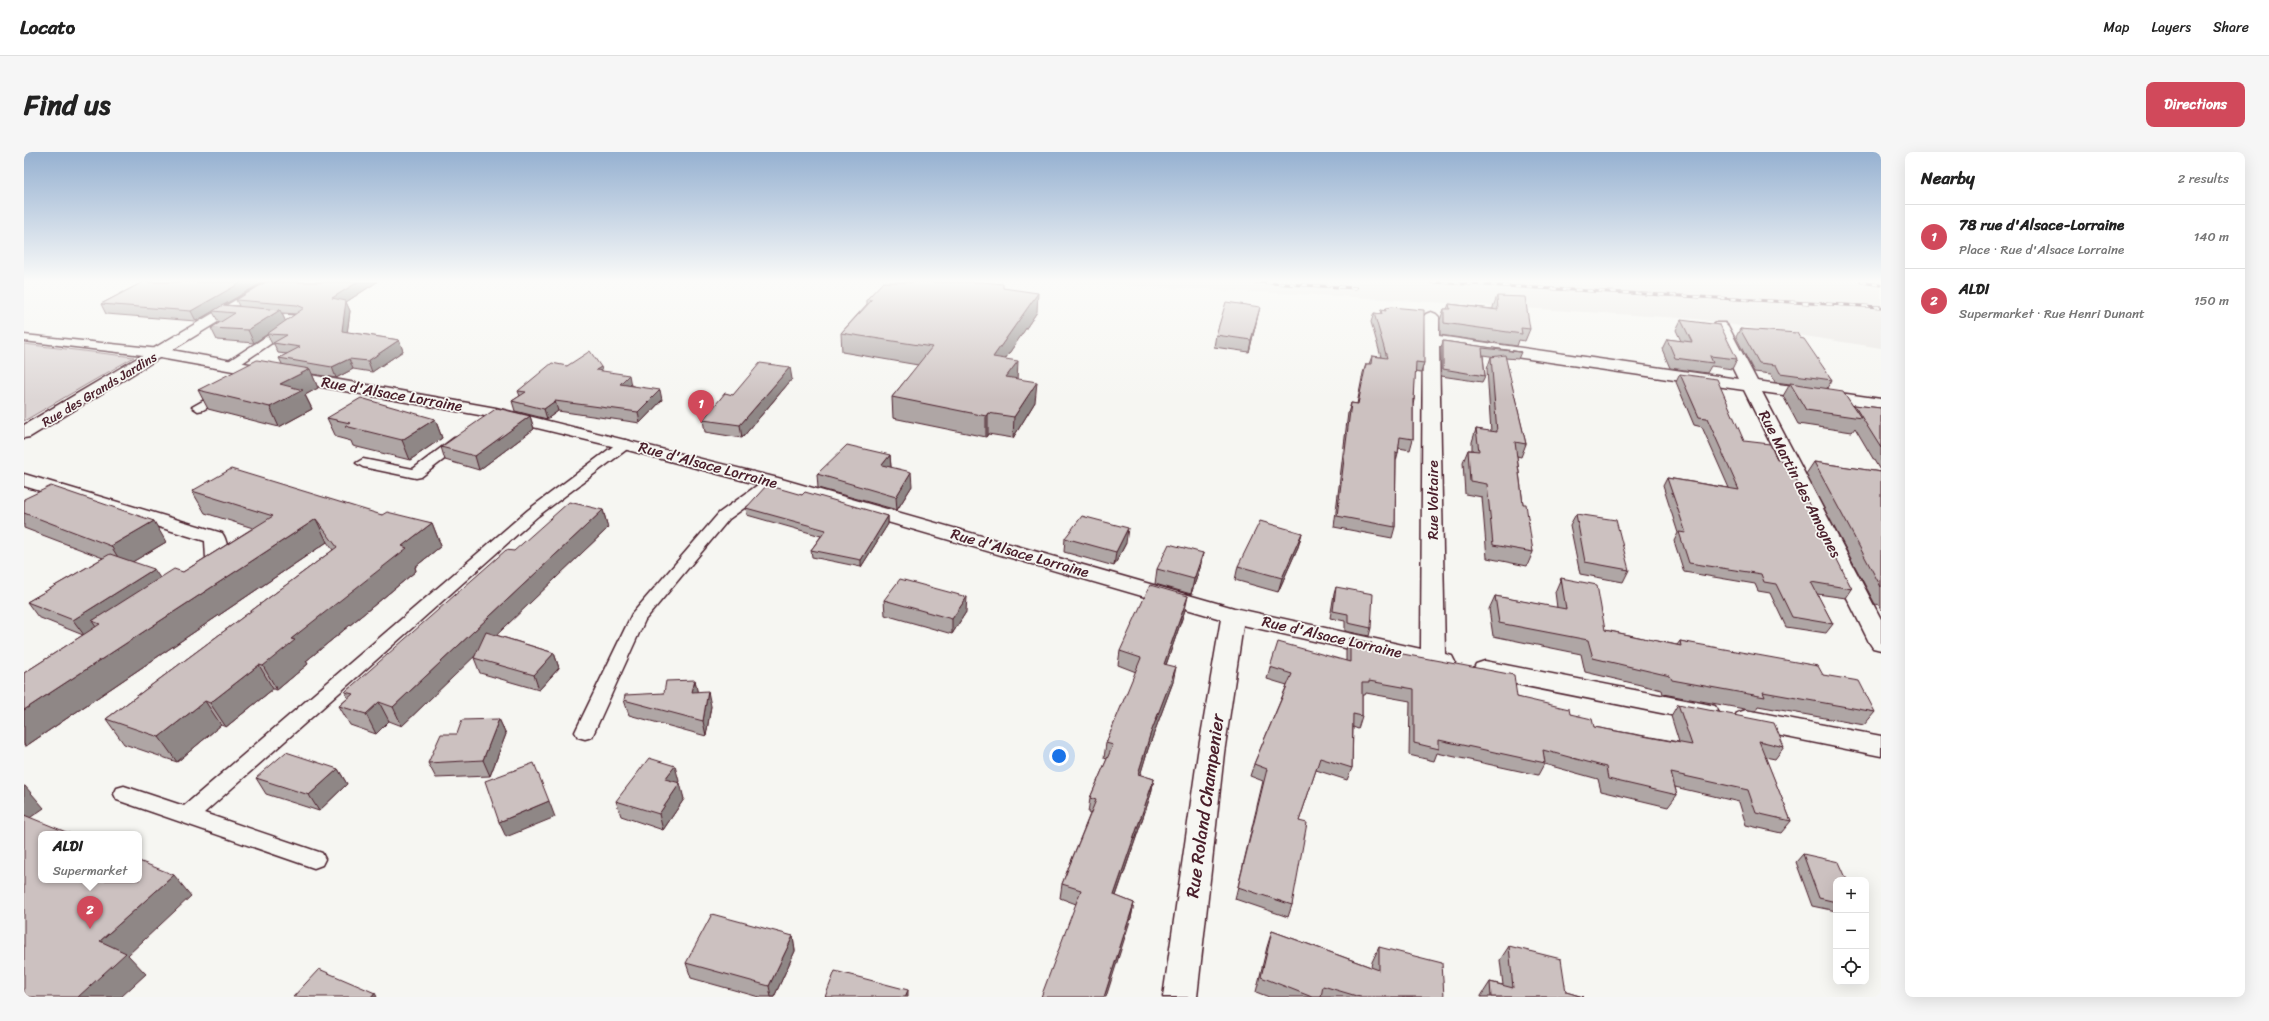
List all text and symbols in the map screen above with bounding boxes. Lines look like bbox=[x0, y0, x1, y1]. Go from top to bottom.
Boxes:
text: Locato bbox=[20, 11, 75, 44]
text: Map bbox=[2104, 15, 2129, 40]
text: Layers bbox=[2151, 15, 2191, 40]
text: Share bbox=[2213, 15, 2249, 40]
text: Find us bbox=[24, 80, 111, 129]
button: Directions bbox=[2146, 82, 2245, 127]
text: Nearby bbox=[1921, 163, 1975, 193]
text: 2 results bbox=[2178, 167, 2229, 190]
text: 78 rue d'Alsace-Lorraine bbox=[1959, 212, 2124, 238]
text: 1 bbox=[1931, 225, 1937, 248]
text: 140 m bbox=[2194, 225, 2229, 248]
text: Place · Rue d'Alsace Lorraine bbox=[1959, 238, 2124, 261]
text: ALDI bbox=[1959, 276, 1989, 302]
text: 2 bbox=[1930, 289, 1938, 312]
text: 150 m bbox=[2194, 289, 2229, 312]
text: Supermarket · Rue Henri Dunant bbox=[1959, 302, 2145, 325]
street label: Rue des Grands Jardins bbox=[37, 345, 162, 433]
street label: Rue d'Alsace Lorraine bbox=[319, 369, 465, 419]
pin: 1 bbox=[688, 390, 714, 423]
street label: Rue Martin des Amognes bbox=[1751, 406, 1849, 563]
street label: Rue d'Alsace Lorraine bbox=[636, 434, 780, 496]
street label: Rue Voltaire bbox=[1420, 460, 1446, 540]
street label: Rue d'Alsace Lorraine bbox=[948, 521, 1092, 585]
street label: Rue d'Alsace Lorraine bbox=[1259, 608, 1405, 666]
street label: Rue Roland Champenier bbox=[1176, 710, 1234, 900]
your location bbox=[1049, 746, 1069, 766]
popup bbox=[38, 831, 142, 883]
text: ALDI bbox=[53, 833, 83, 859]
text: Supermarket bbox=[53, 859, 127, 882]
map controls bbox=[1833, 877, 1869, 985]
button: + bbox=[1833, 877, 1869, 913]
pin: 2 bbox=[77, 896, 103, 929]
button: − bbox=[1833, 913, 1869, 949]
button: locate bbox=[1833, 949, 1869, 985]

